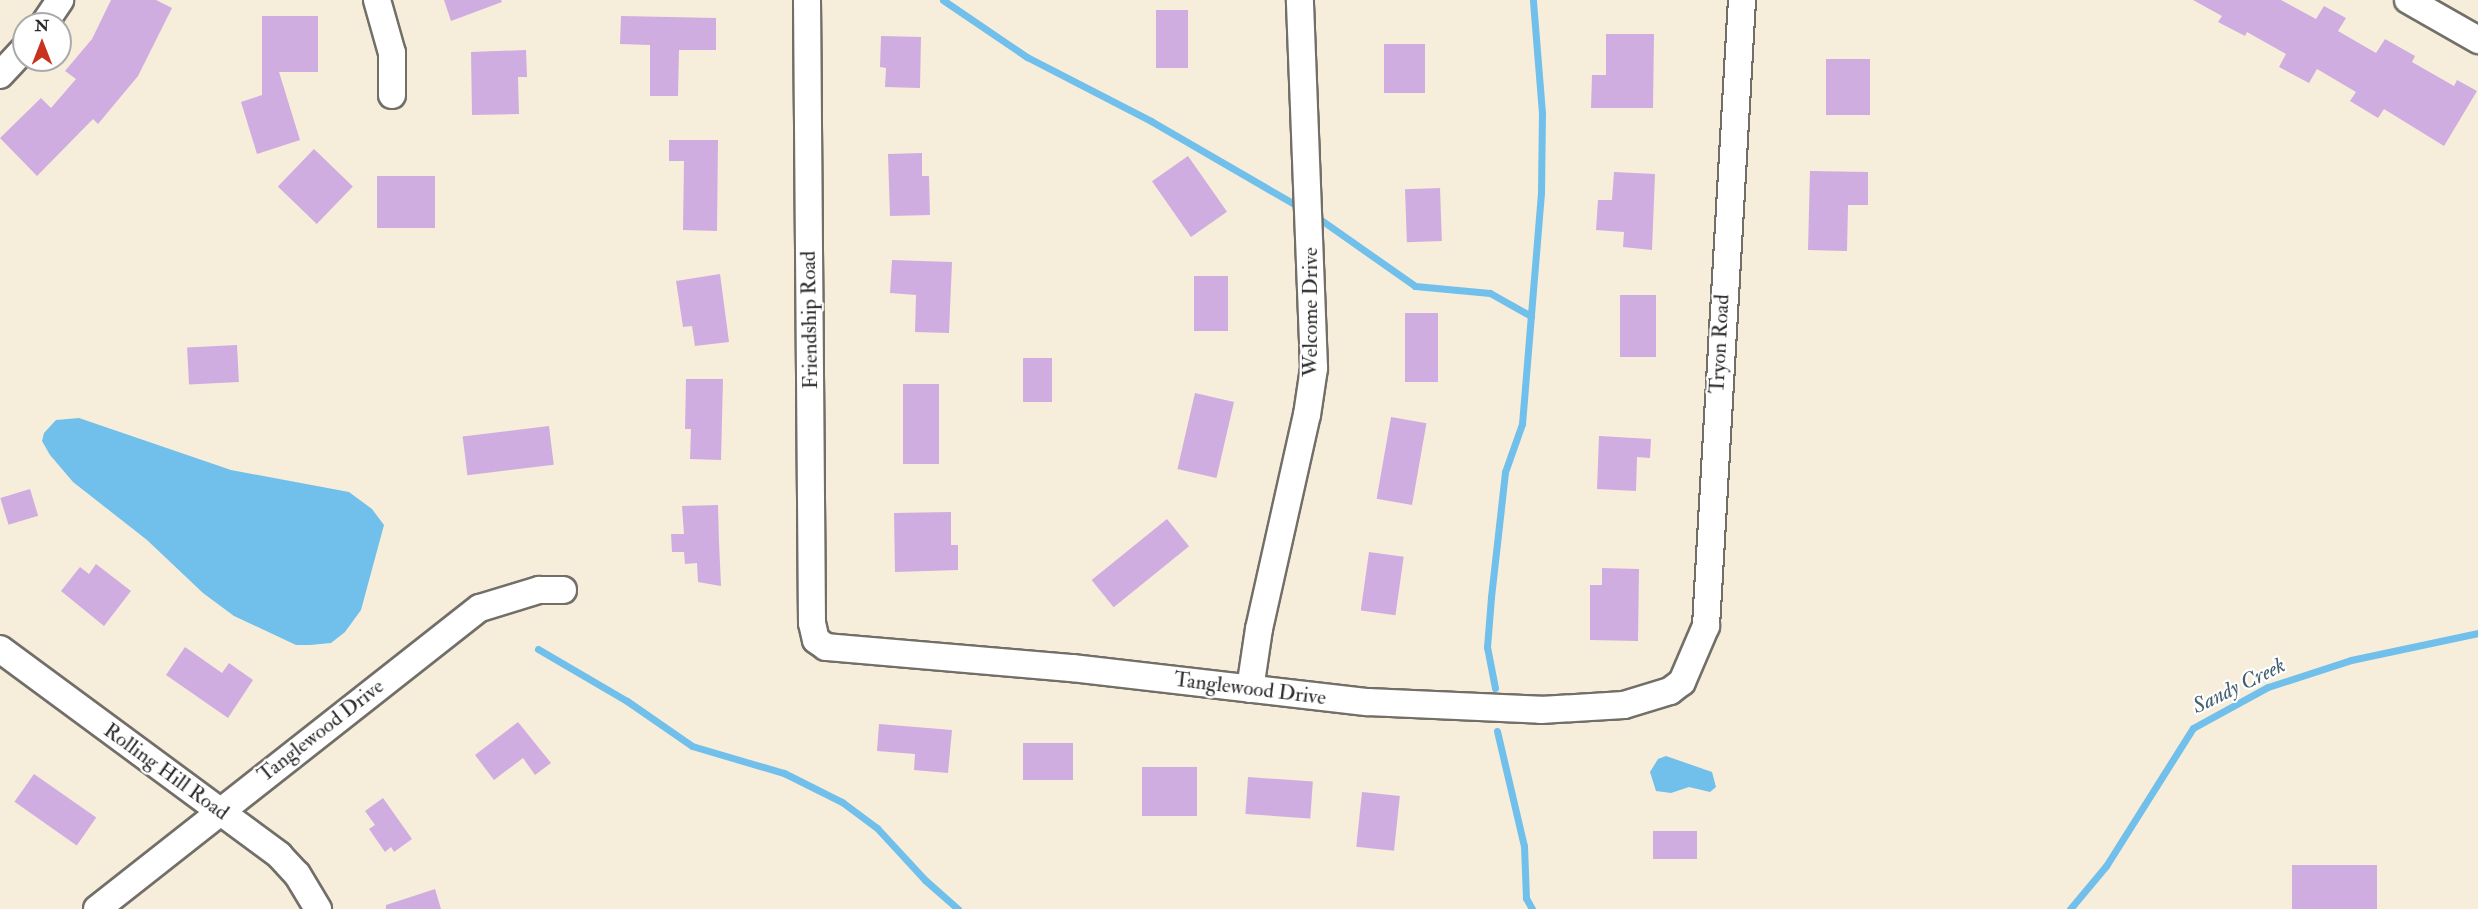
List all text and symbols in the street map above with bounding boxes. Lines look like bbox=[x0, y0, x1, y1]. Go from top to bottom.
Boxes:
north arrow bbox=[12, 12, 72, 72]
text: N bbox=[35, 16, 49, 36]
street label: Welcome Drive bbox=[1298, 247, 1324, 377]
street label: Friendship Road bbox=[796, 251, 824, 389]
street label: Tryon Road bbox=[1705, 294, 1735, 394]
water label: Sandy Creek bbox=[2188, 652, 2290, 720]
street label: Tanglewood Drive bbox=[1173, 667, 1327, 711]
street label: Tanglewood Drive bbox=[253, 674, 389, 788]
street label: Rolling Hill Road bbox=[98, 718, 234, 826]

